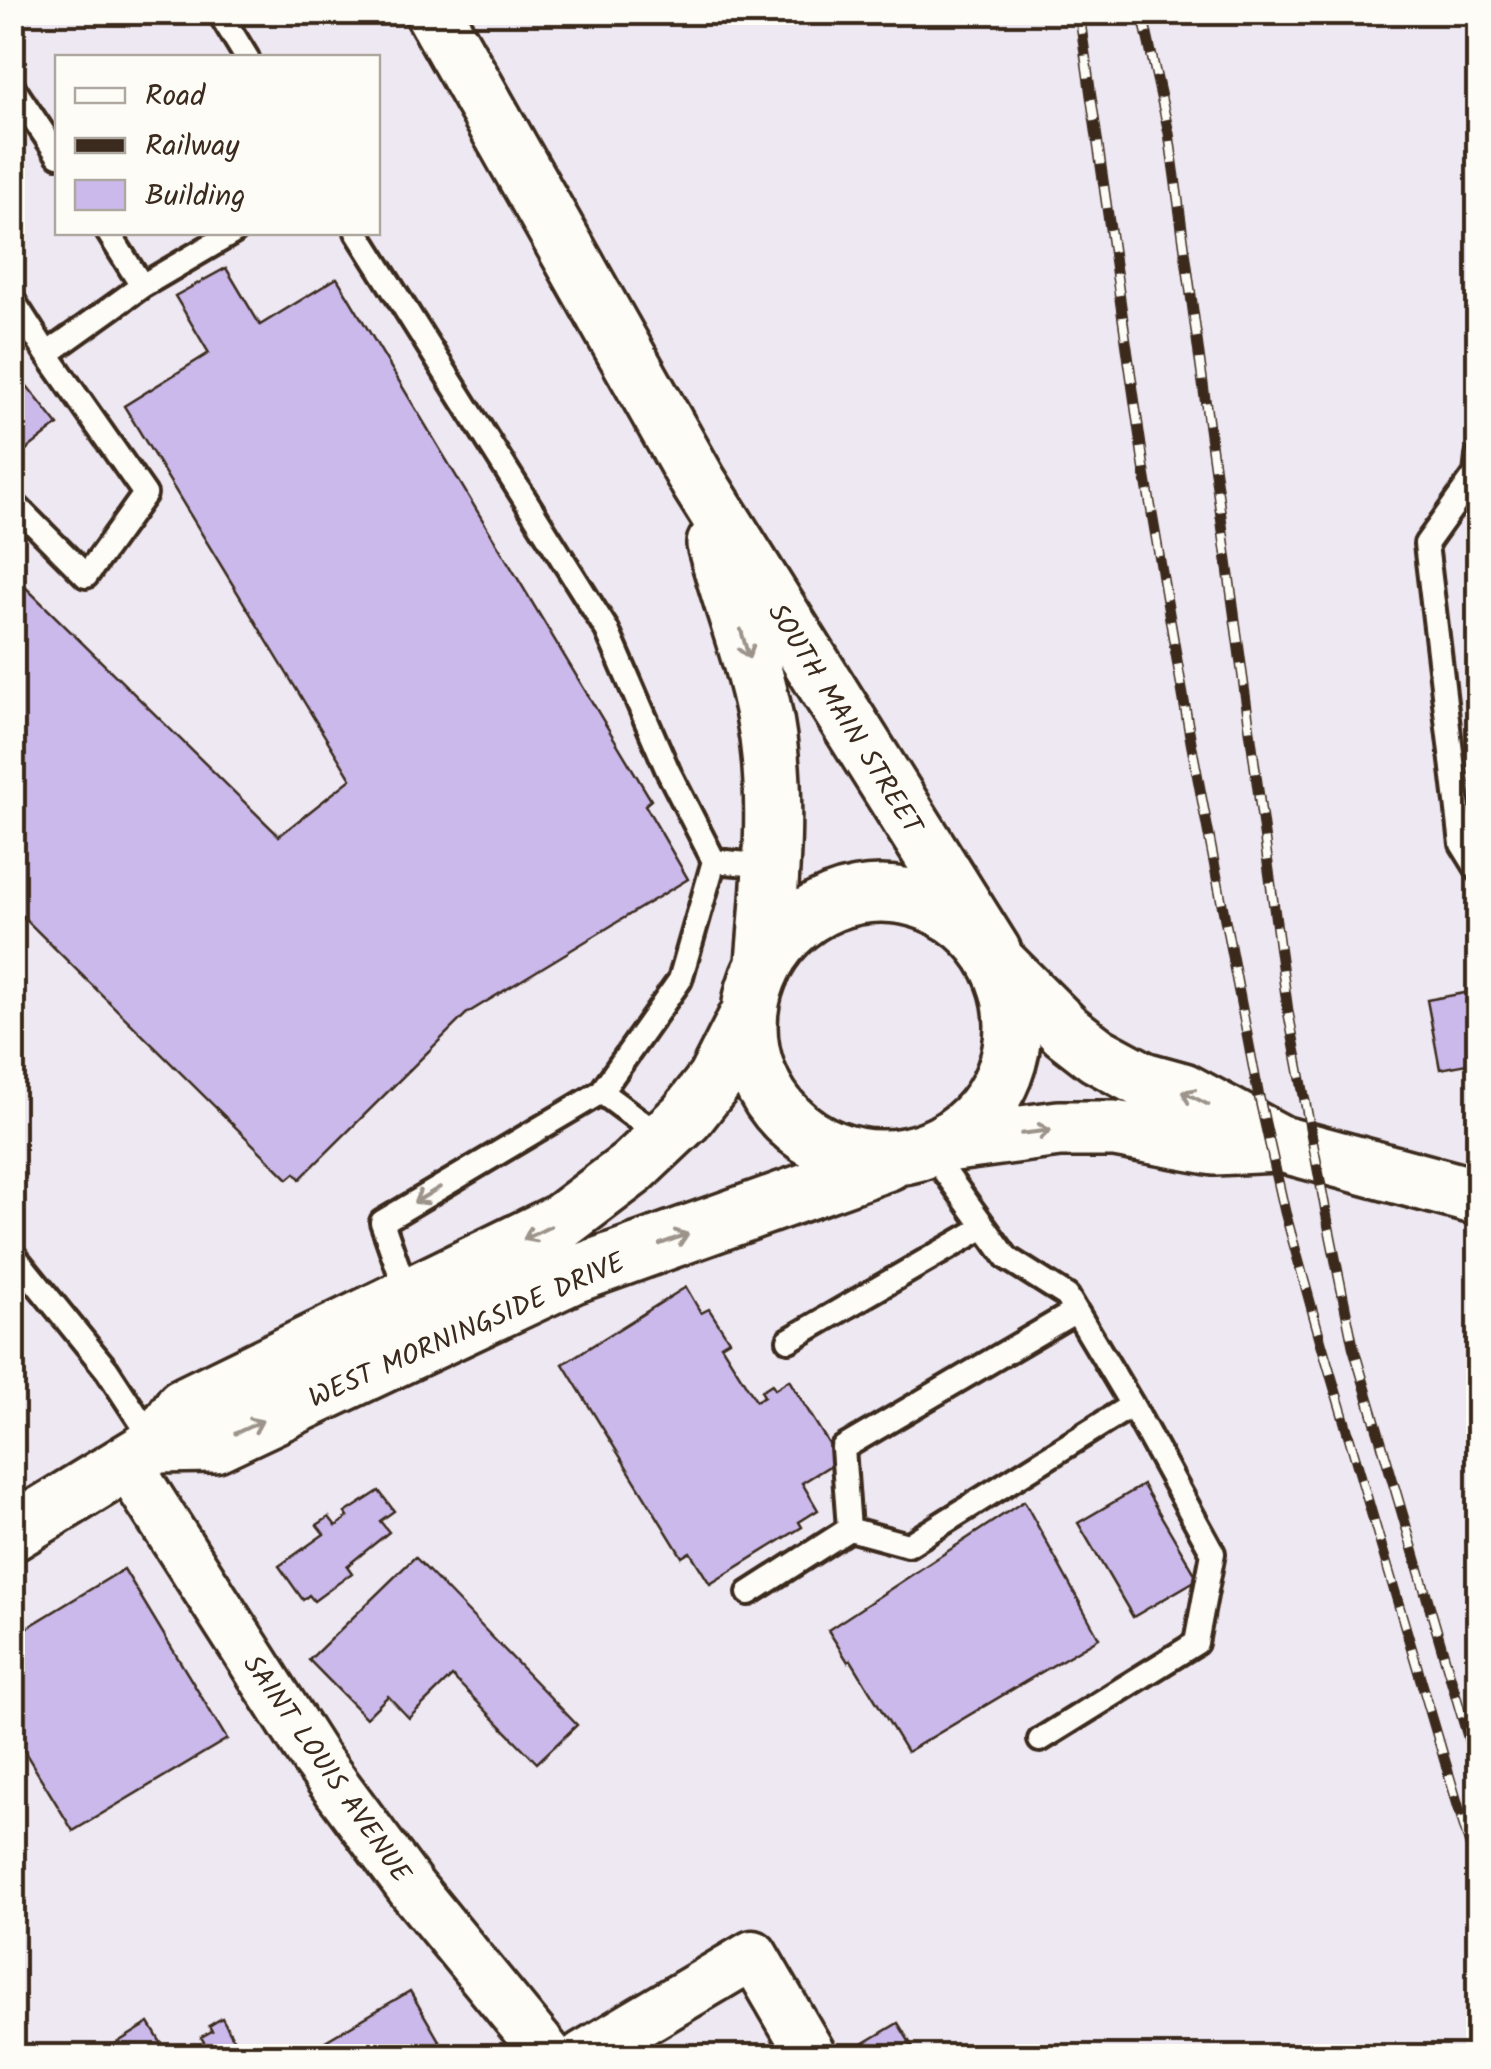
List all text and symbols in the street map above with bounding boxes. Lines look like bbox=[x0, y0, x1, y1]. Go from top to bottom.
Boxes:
legend bbox=[55, 55, 380, 235]
text: Road bbox=[145, 73, 206, 121]
text: Railway bbox=[145, 123, 240, 171]
text: Building bbox=[145, 173, 245, 221]
street label: SOUTH MAIN STREET bbox=[754, 595, 934, 846]
one-way arrow bbox=[737, 628, 755, 659]
one-way arrow bbox=[1180, 1088, 1210, 1107]
one-way arrow bbox=[1020, 1122, 1052, 1140]
one-way arrow bbox=[413, 1185, 442, 1205]
one-way arrow bbox=[523, 1224, 552, 1243]
one-way arrow bbox=[658, 1229, 689, 1247]
street label: WEST MORNINGSIDE DRIVE bbox=[302, 1241, 633, 1421]
one-way arrow bbox=[234, 1417, 264, 1436]
street label: SAINT LOUIS AVENUE bbox=[230, 1646, 422, 1893]

